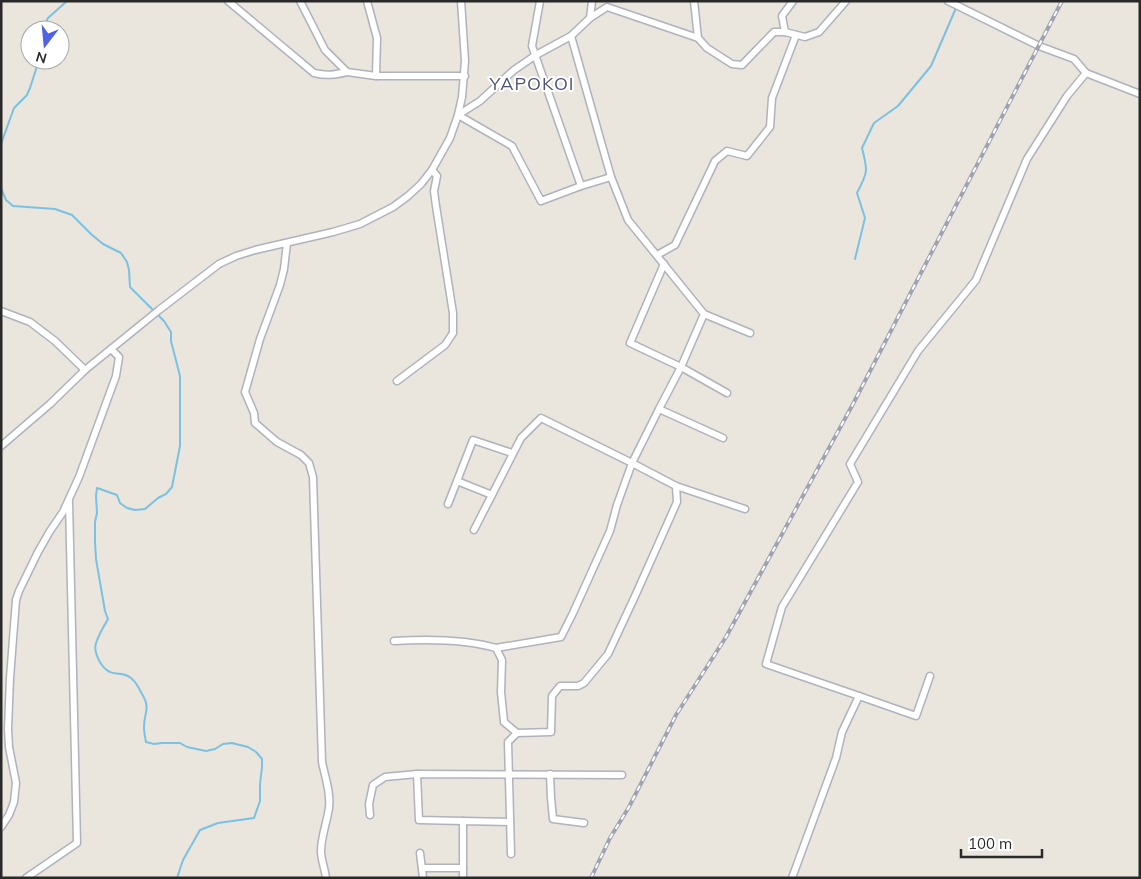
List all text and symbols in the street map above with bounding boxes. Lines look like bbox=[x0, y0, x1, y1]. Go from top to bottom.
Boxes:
north arrow bbox=[20, 20, 70, 70]
text: N bbox=[34, 47, 49, 68]
district label: YAPOKOI bbox=[489, 72, 574, 95]
scale bar bbox=[961, 826, 1042, 858]
text: 100 m bbox=[968, 834, 1012, 853]

